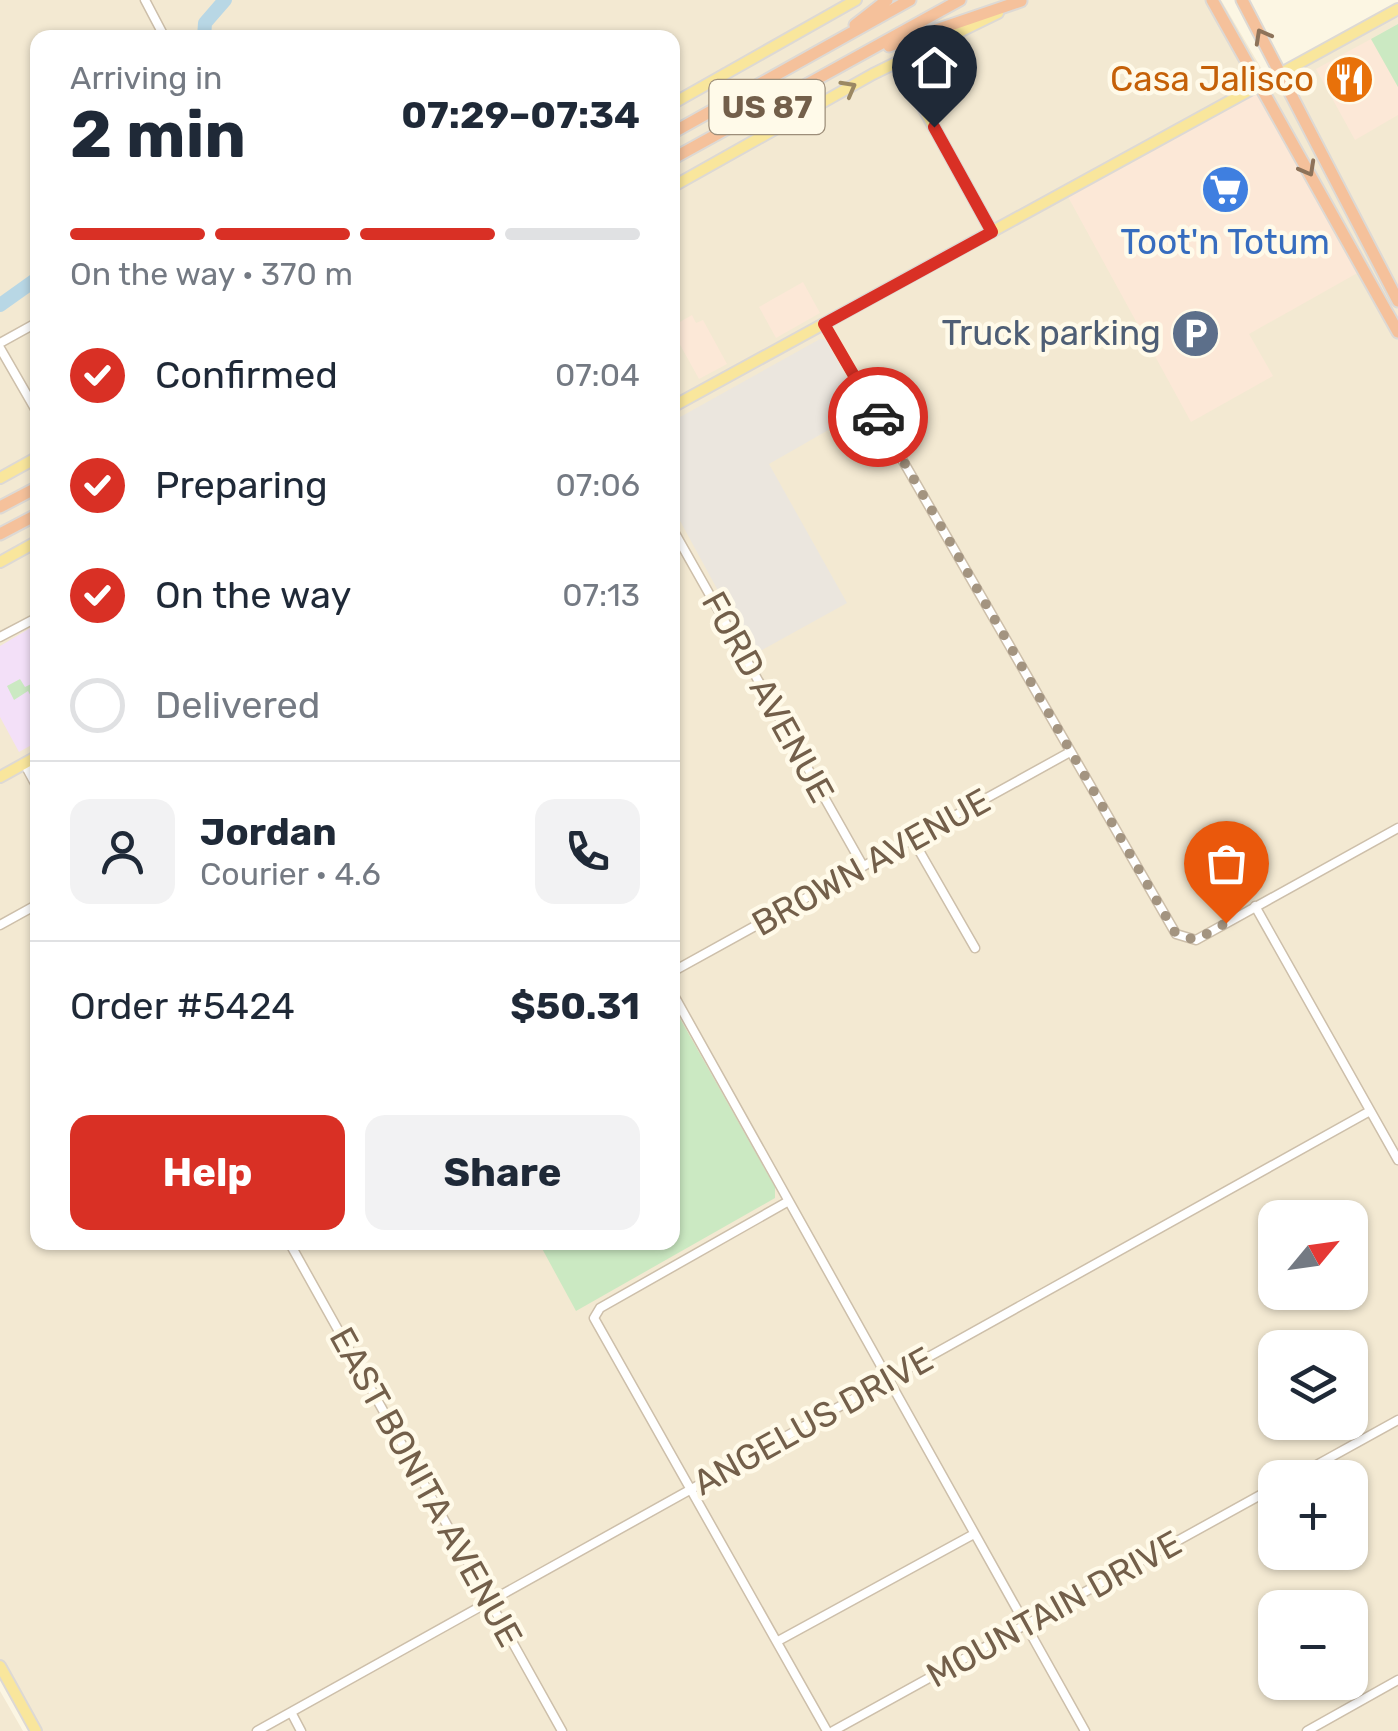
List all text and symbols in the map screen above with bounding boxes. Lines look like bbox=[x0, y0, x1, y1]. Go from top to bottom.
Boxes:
pin bbox=[892, 25, 977, 128]
one-way arrow bbox=[1254, 29, 1274, 47]
icon: home bbox=[907, 40, 962, 95]
restaurant icon: Casa Jalisco bbox=[1323, 53, 1375, 105]
place label: Casa Jalisco bbox=[1110, 58, 1314, 100]
text: Arriving in bbox=[70, 59, 222, 97]
road number: US 87 bbox=[710, 80, 824, 134]
one-way arrow bbox=[838, 80, 856, 100]
text: 07:29–07:34 bbox=[401, 92, 640, 138]
text: 2 min bbox=[70, 96, 246, 173]
one-way arrow bbox=[1295, 159, 1315, 177]
supermarket icon: Toot'n Totum bbox=[1199, 164, 1251, 216]
place label: Toot'n Totum bbox=[1120, 221, 1330, 263]
text: On the way · 370 m bbox=[70, 255, 353, 293]
parking icon: Truck parking bbox=[1170, 307, 1222, 359]
place label: Truck parking bbox=[941, 312, 1161, 354]
icon: check bbox=[70, 348, 125, 403]
text: Confirmed bbox=[155, 352, 338, 398]
text: 07:04 bbox=[555, 356, 640, 394]
courier bbox=[828, 367, 928, 467]
icon: car bbox=[851, 390, 906, 445]
icon: check bbox=[70, 458, 125, 513]
text: Preparing bbox=[155, 462, 328, 508]
text: 07:06 bbox=[555, 466, 640, 504]
icon: check bbox=[70, 568, 125, 623]
text: On the way bbox=[155, 572, 351, 618]
text: 07:13 bbox=[562, 576, 640, 614]
street label: FORD AVENUE bbox=[693, 584, 843, 810]
text: Delivered bbox=[155, 682, 320, 728]
street label: BROWN AVENUE bbox=[745, 779, 997, 945]
button: person bbox=[70, 799, 175, 904]
button: phone bbox=[535, 799, 640, 904]
text: Jordan bbox=[200, 809, 337, 855]
pin bbox=[1184, 821, 1269, 924]
icon: bag bbox=[1199, 836, 1254, 891]
text: Courier · 4.6 bbox=[200, 855, 381, 893]
text: Order #5424 bbox=[70, 983, 295, 1029]
text: $50.31 bbox=[510, 983, 640, 1029]
button: Help bbox=[70, 1115, 345, 1230]
button: Share bbox=[365, 1115, 640, 1230]
north arrow bbox=[1258, 1200, 1368, 1310]
map controls bbox=[1258, 1200, 1368, 1700]
street label: EAST BONITA AVENUE bbox=[321, 1320, 531, 1654]
button: layers bbox=[1258, 1330, 1368, 1440]
street label: ANGELUS DRIVE bbox=[686, 1338, 940, 1504]
button: + bbox=[1258, 1460, 1368, 1570]
street label: MOUNTAIN DRIVE bbox=[919, 1522, 1189, 1696]
button: − bbox=[1258, 1590, 1368, 1700]

